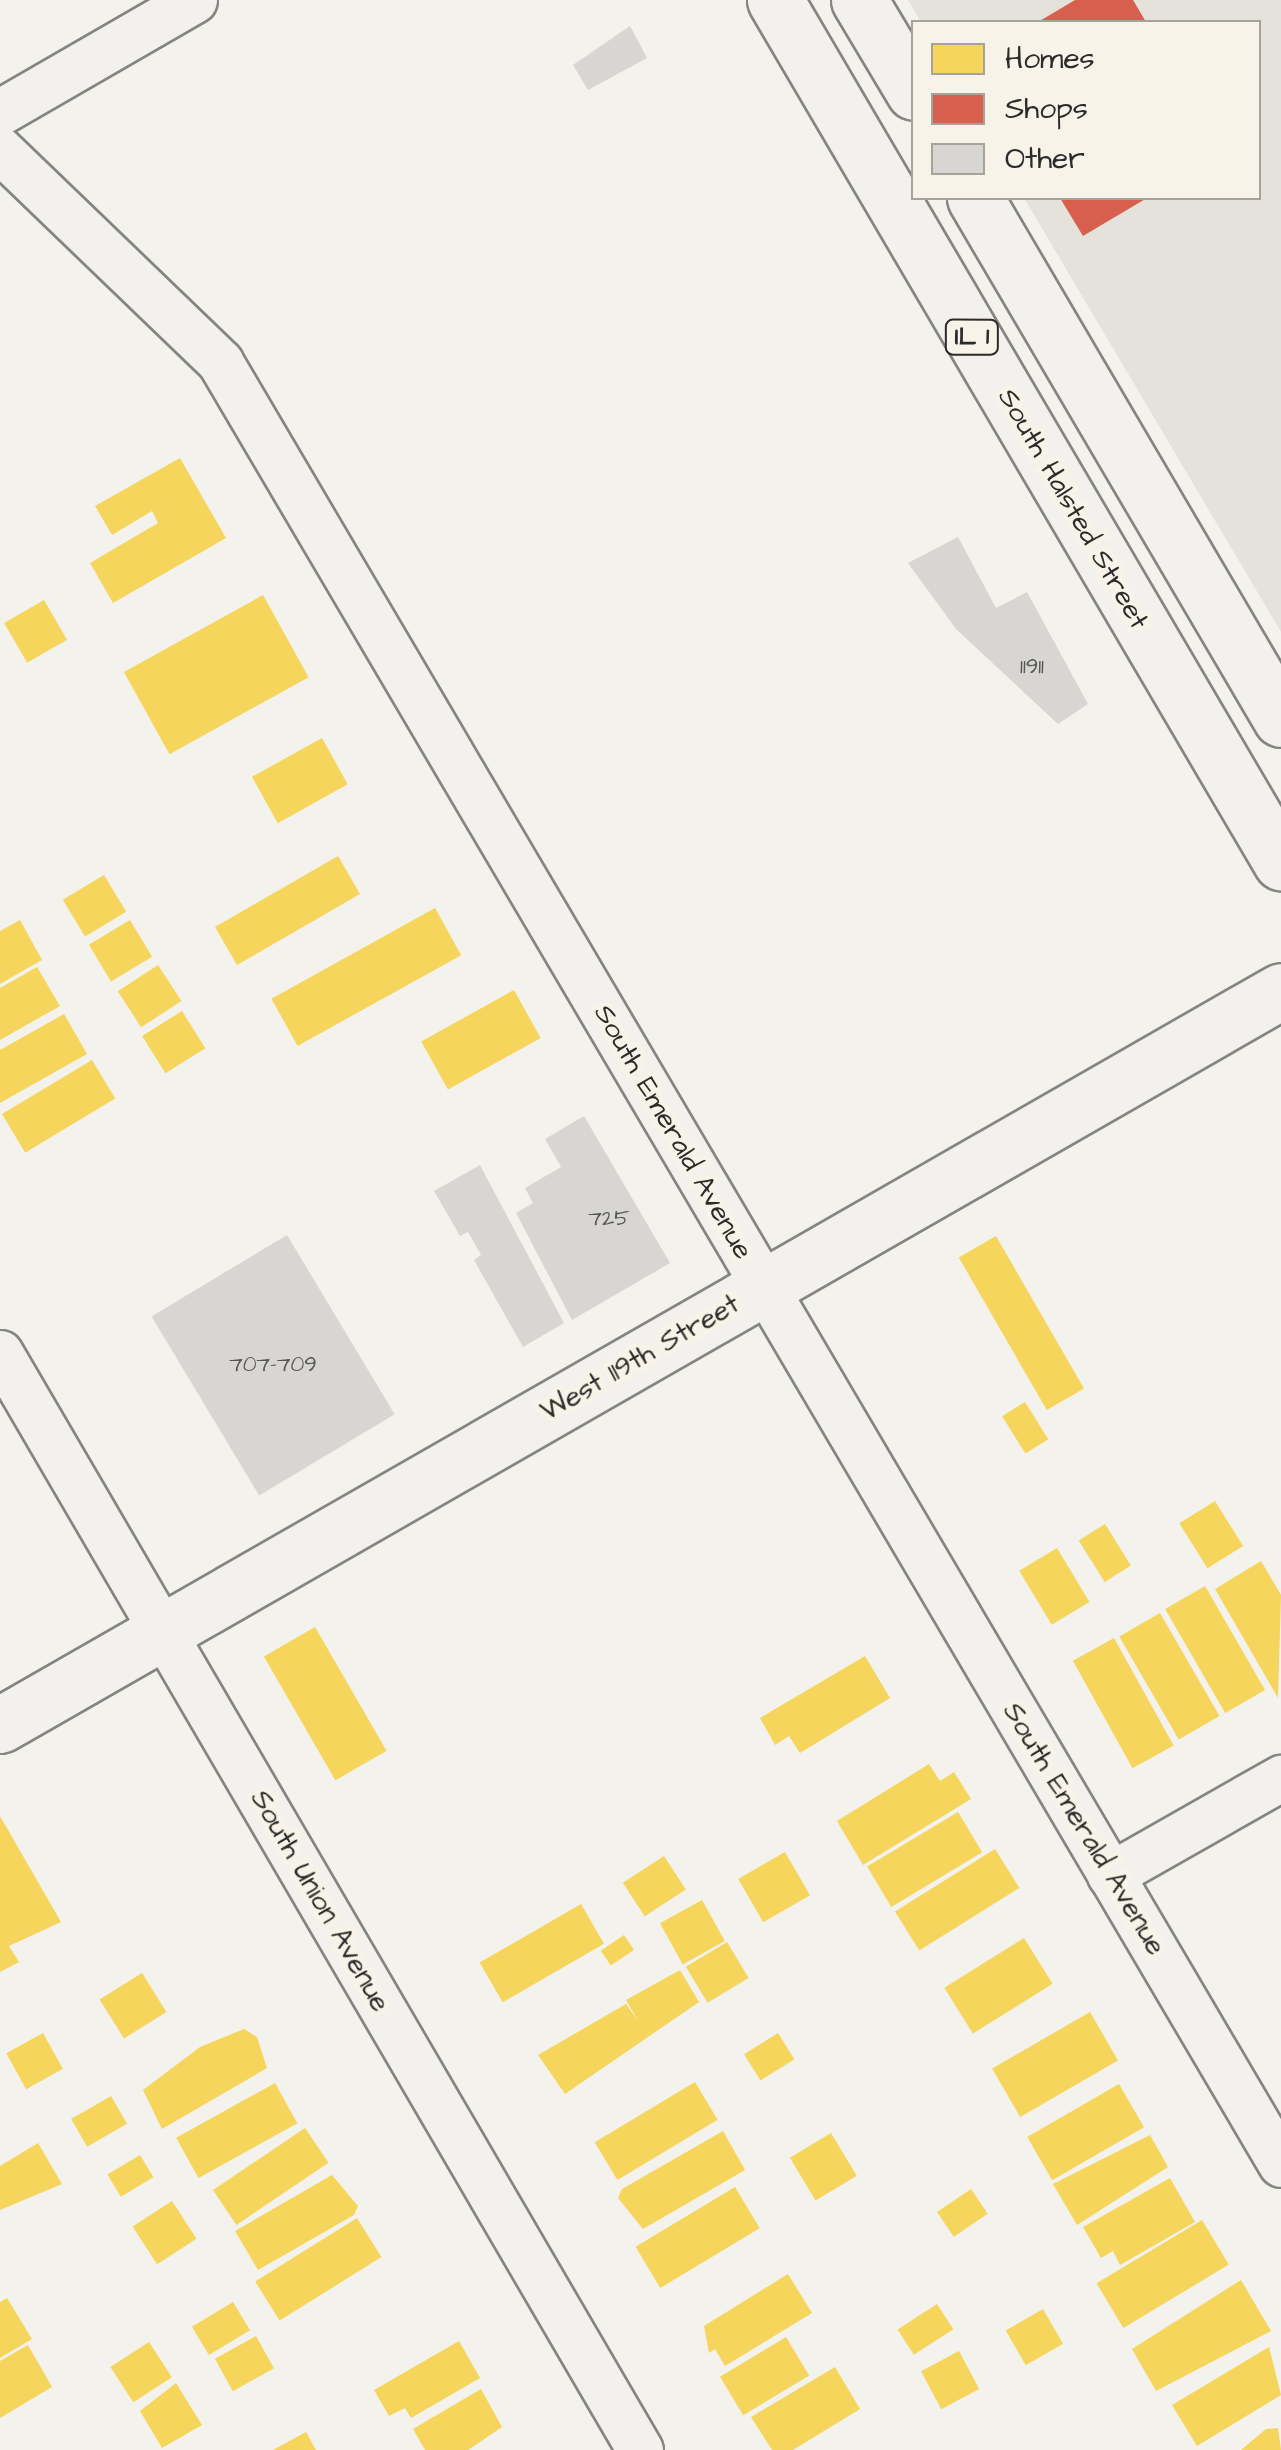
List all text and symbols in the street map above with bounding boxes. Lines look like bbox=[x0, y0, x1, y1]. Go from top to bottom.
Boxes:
legend bbox=[911, 20, 1261, 200]
text: Homes bbox=[1005, 38, 1095, 80]
text: Shops bbox=[1005, 88, 1088, 130]
text: Other bbox=[1005, 138, 1085, 180]
road number: IL 1 bbox=[944, 317, 1000, 357]
street label: South Halsted Street bbox=[990, 383, 1156, 635]
house number: 11911 bbox=[1020, 654, 1044, 680]
street label: South Emerald Avenue bbox=[586, 999, 760, 1265]
house number: 725 bbox=[588, 1206, 630, 1232]
street label: West 119th Street bbox=[535, 1287, 745, 1429]
house number: 707-709 bbox=[229, 1352, 317, 1378]
street label: South Emerald Avenue bbox=[995, 1697, 1173, 1961]
street label: South Union Avenue bbox=[243, 1784, 397, 2018]

